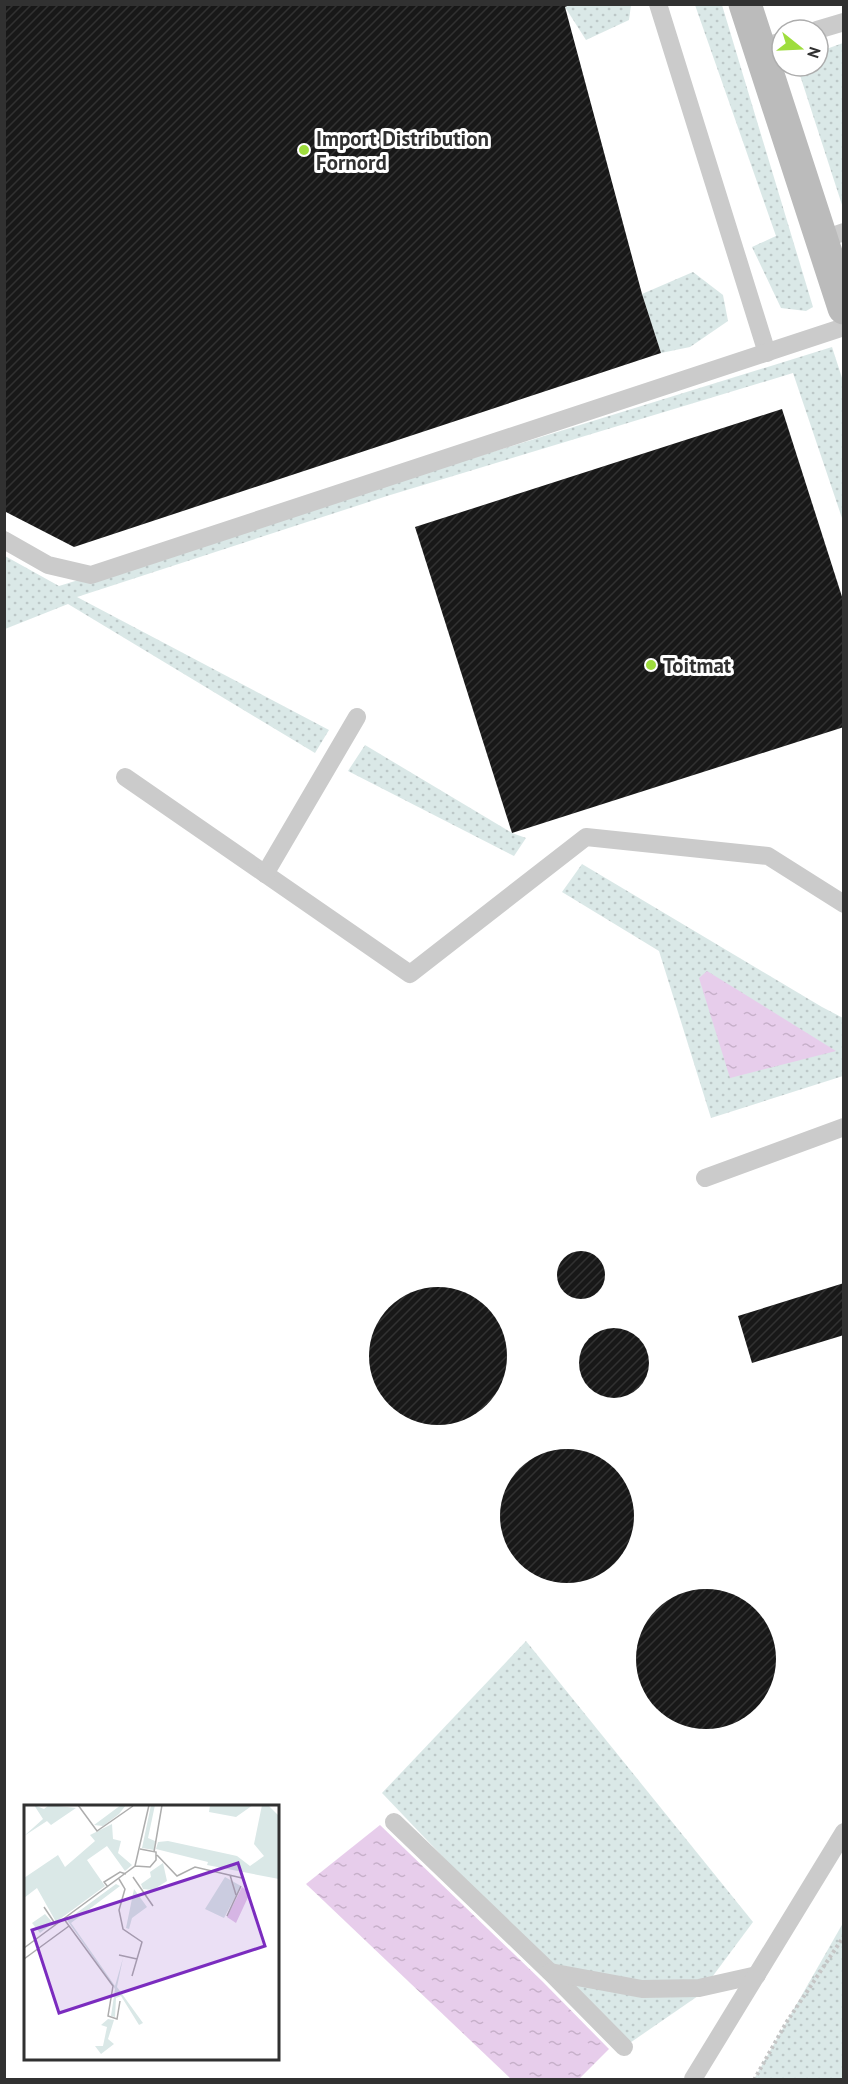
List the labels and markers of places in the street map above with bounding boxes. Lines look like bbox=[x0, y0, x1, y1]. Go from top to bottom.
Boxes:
place label: Import Distribution Fornord bbox=[316, 125, 489, 176]
marker: Import Distribution Fornord bbox=[297, 143, 311, 157]
place label: Toitmat bbox=[663, 652, 732, 679]
marker: Toitmat bbox=[644, 658, 658, 672]

